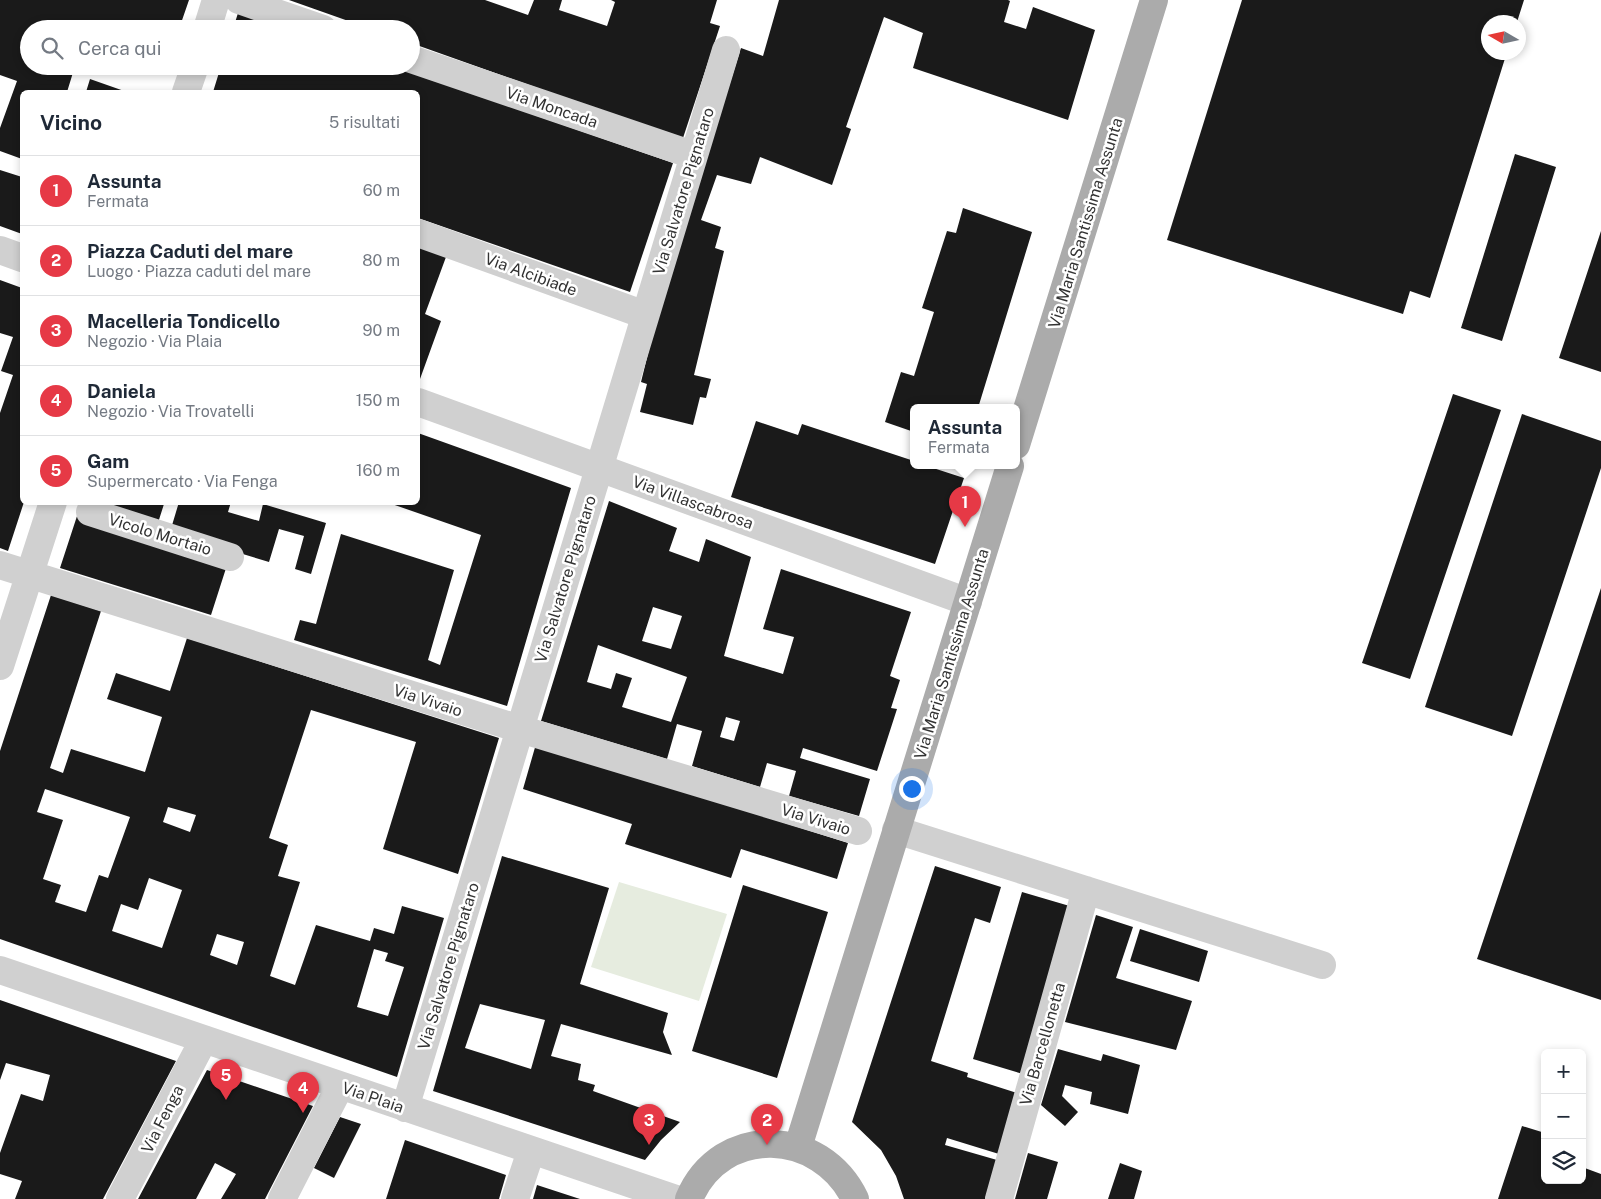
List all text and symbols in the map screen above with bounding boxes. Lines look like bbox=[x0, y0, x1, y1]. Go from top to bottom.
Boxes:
north arrow bbox=[1481, 15, 1526, 60]
search box bbox=[20, 20, 420, 75]
icon: search bbox=[38, 34, 66, 62]
text: Cerca qui bbox=[78, 37, 161, 59]
street label: Via Moncada bbox=[504, 83, 600, 132]
street label: Via Salvatore Pignataro bbox=[649, 105, 718, 277]
text: Vicino bbox=[40, 110, 102, 135]
text: 5 risultati bbox=[329, 113, 400, 132]
street label: Via Maria Santissima Assunta bbox=[1044, 115, 1127, 331]
text: Assunta bbox=[87, 170, 161, 192]
text: 1 bbox=[53, 181, 59, 200]
text: 60 m bbox=[363, 181, 400, 200]
text: Fermata bbox=[87, 192, 149, 211]
text: Piazza Caduti del mare bbox=[87, 240, 293, 262]
street label: Via Alcibiade bbox=[482, 249, 580, 300]
text: 2 bbox=[51, 251, 61, 270]
text: 80 m bbox=[362, 251, 400, 270]
text: Luogo · Piazza caduti del mare bbox=[87, 262, 311, 281]
text: Macelleria Tondicello bbox=[87, 310, 280, 332]
text: 3 bbox=[51, 321, 61, 340]
text: 90 m bbox=[363, 321, 400, 340]
text: Negozio · Via Plaia bbox=[87, 332, 222, 351]
text: Daniela bbox=[87, 380, 156, 402]
text: 4 bbox=[51, 391, 61, 410]
text: 150 m bbox=[356, 391, 400, 410]
text: Negozio · Via Trovatelli bbox=[87, 402, 254, 421]
popup bbox=[910, 404, 1020, 469]
text: Assunta bbox=[928, 416, 1002, 438]
text: Fermata bbox=[928, 438, 990, 457]
text: Gam bbox=[87, 450, 129, 472]
text: 5 bbox=[51, 461, 61, 480]
text: 160 m bbox=[356, 461, 400, 480]
text: Supermercato · Via Fenga bbox=[87, 472, 278, 491]
street label: Via Villascabrosa bbox=[630, 472, 756, 533]
pin: 1 bbox=[949, 486, 981, 527]
street label: Via Salvatore Pignataro bbox=[531, 493, 600, 665]
street label: Vicolo Mortaio bbox=[106, 510, 214, 559]
street label: Via Maria Santissima Assunta bbox=[910, 546, 993, 762]
street label: Via Vivaio bbox=[391, 680, 465, 721]
your location bbox=[899, 776, 925, 802]
street label: Via Vivaio bbox=[779, 800, 853, 839]
street label: Via Salvatore Pignataro bbox=[414, 880, 483, 1052]
street label: Via Barcellonetta bbox=[1016, 980, 1069, 1108]
map controls bbox=[1541, 1049, 1586, 1184]
button: + bbox=[1541, 1049, 1586, 1094]
pin: 5 bbox=[210, 1059, 242, 1100]
pin: 4 bbox=[287, 1072, 319, 1113]
street label: Via Plaia bbox=[339, 1078, 406, 1117]
street label: Via Fenga bbox=[137, 1082, 188, 1156]
button: − bbox=[1541, 1094, 1586, 1139]
pin: 3 bbox=[633, 1104, 665, 1145]
pin: 2 bbox=[751, 1104, 783, 1145]
button: layers bbox=[1541, 1139, 1586, 1184]

